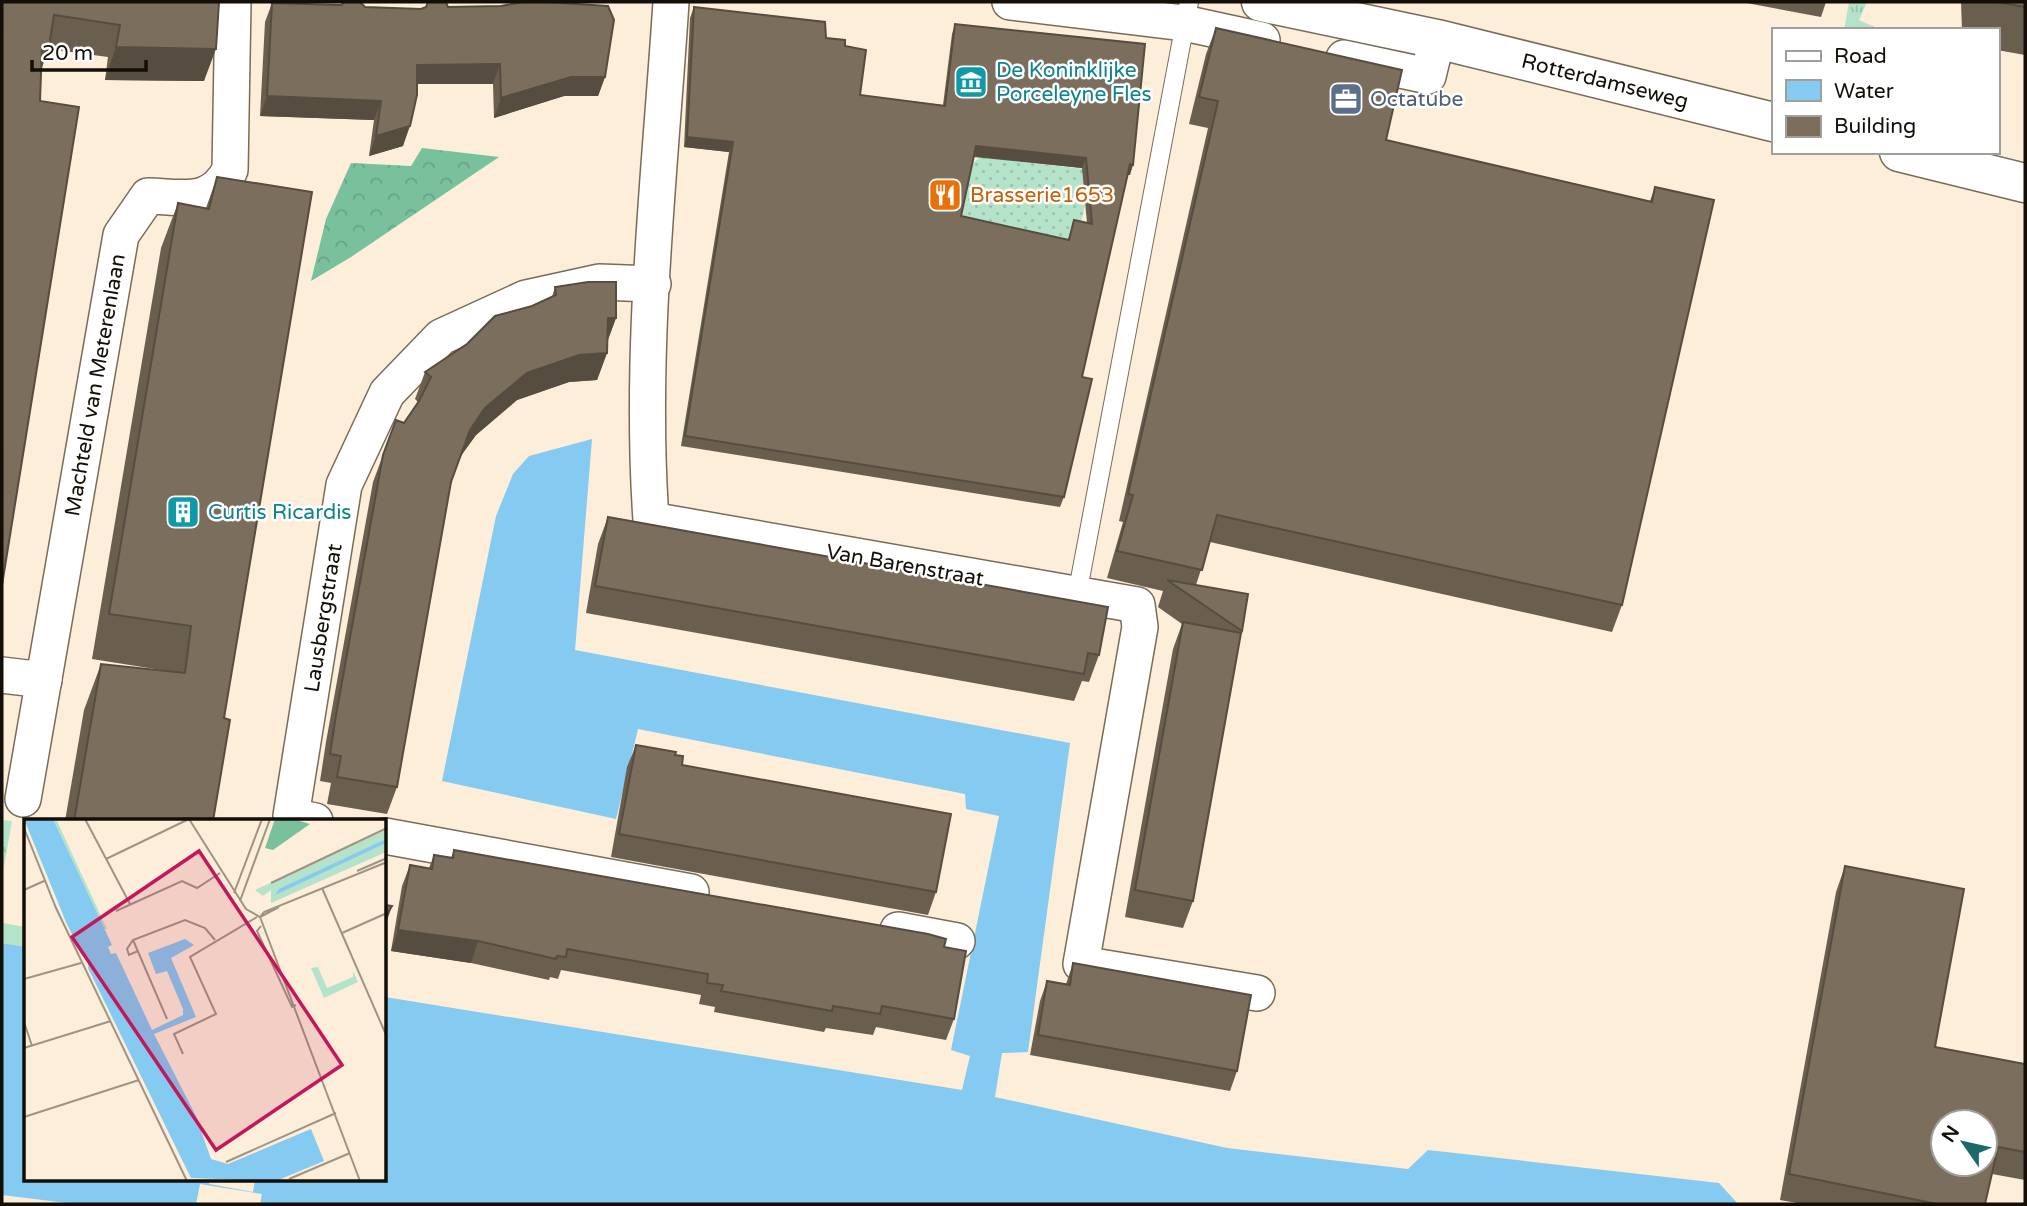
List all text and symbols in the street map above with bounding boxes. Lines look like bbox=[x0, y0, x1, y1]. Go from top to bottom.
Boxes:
scale bar bbox=[32, 28, 145, 72]
legend bbox=[1772, 28, 1999, 154]
text: 20 m bbox=[42, 41, 93, 66]
text: Road bbox=[1834, 44, 1887, 69]
street label: Rotterdamseweg bbox=[1519, 49, 1691, 114]
place label: De Koninklijke Porceleyne Fles bbox=[996, 58, 1152, 107]
museum icon: De Koninklijke Porceleyne Fles bbox=[952, 63, 990, 101]
text: Water bbox=[1834, 79, 1894, 104]
office icon: Octatube bbox=[1327, 80, 1365, 118]
place label: Octatube bbox=[1370, 87, 1463, 112]
text: Building bbox=[1834, 114, 1916, 139]
restaurant icon: Brasserie1653 bbox=[926, 176, 964, 214]
place label: Brasserie1653 bbox=[970, 183, 1114, 208]
street label: Machteld van Meterenlaan bbox=[60, 252, 131, 518]
building icon: Curtis Ricardis bbox=[164, 493, 202, 531]
place label: Curtis Ricardis bbox=[208, 500, 351, 525]
street label: Van Barenstraat bbox=[824, 539, 986, 592]
street label: Lausbergstraat bbox=[299, 542, 348, 694]
inset map bbox=[24, 819, 387, 1182]
north arrow bbox=[1929, 1108, 1999, 1178]
text: N bbox=[1937, 1122, 1964, 1147]

